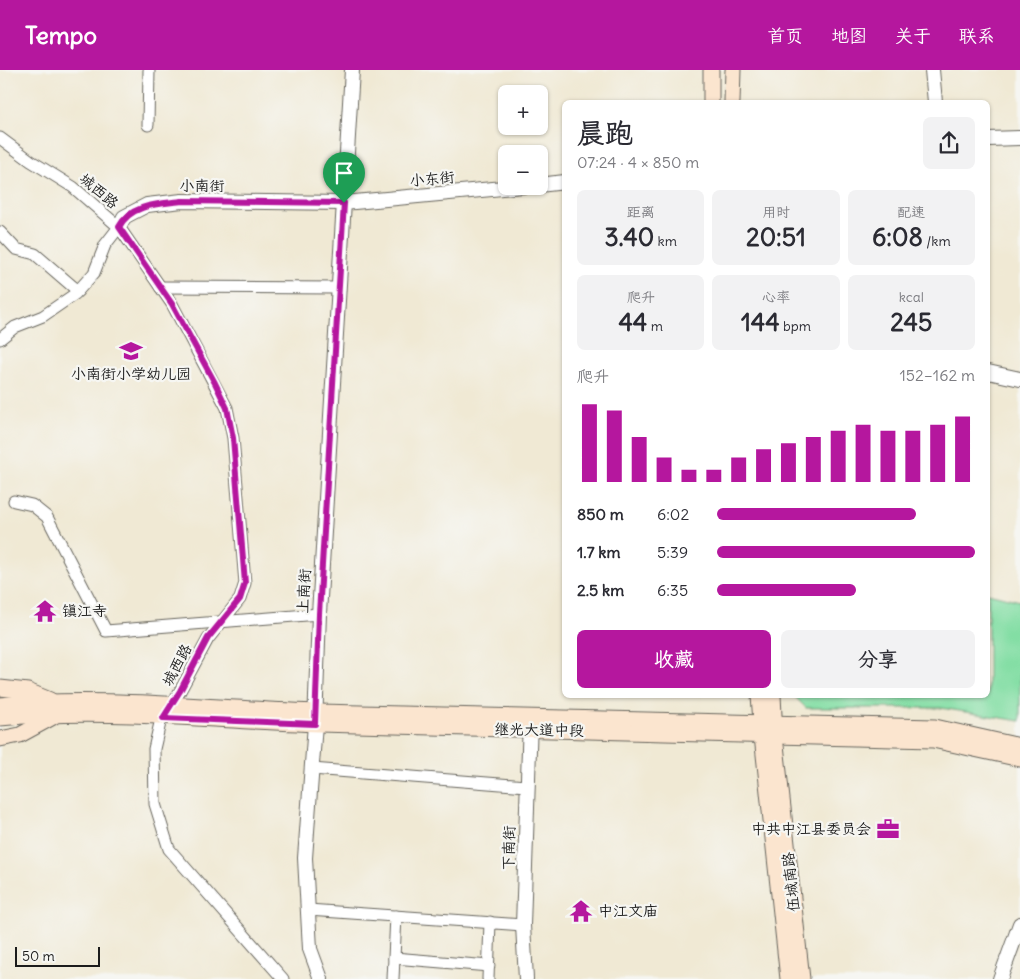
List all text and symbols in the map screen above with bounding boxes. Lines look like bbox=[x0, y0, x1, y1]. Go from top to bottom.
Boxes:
text: Tempo bbox=[25, 20, 97, 50]
text: 首页 bbox=[767, 24, 803, 47]
text: 地图 bbox=[831, 24, 867, 47]
text: 关于 bbox=[895, 24, 931, 47]
text: 联系 bbox=[959, 24, 995, 47]
map controls bbox=[498, 85, 548, 195]
button: + bbox=[498, 85, 548, 135]
text: 晨跑 bbox=[577, 115, 633, 151]
button: share bbox=[923, 117, 975, 169]
button: − bbox=[498, 145, 548, 195]
pin bbox=[323, 152, 365, 203]
text: 07:24 · 4 × 850 m bbox=[577, 152, 699, 172]
icon: arrive bbox=[330, 159, 358, 187]
street label: 小东街 bbox=[409, 167, 455, 190]
street label: 城西路 bbox=[76, 169, 123, 212]
street label: 小南街 bbox=[179, 176, 225, 195]
text: 距离 bbox=[627, 203, 655, 221]
text: 用时 bbox=[762, 203, 790, 221]
text: 配速 bbox=[897, 203, 925, 221]
text: 3.40 bbox=[604, 221, 654, 253]
text: 20:51 bbox=[746, 221, 806, 253]
text: 6:08 bbox=[872, 221, 923, 253]
text: km bbox=[654, 232, 677, 250]
text: /km bbox=[923, 232, 951, 250]
text: 爬升 bbox=[627, 288, 655, 306]
text: 心率 bbox=[762, 288, 790, 306]
text: kcal bbox=[899, 288, 924, 306]
text: 44 bbox=[618, 306, 647, 338]
text: 144 bbox=[741, 306, 780, 338]
text: 245 bbox=[890, 306, 932, 338]
text: m bbox=[647, 317, 663, 335]
text: bpm bbox=[780, 317, 811, 335]
school or university icon: 小南街小学幼儿园 bbox=[118, 338, 144, 364]
place label: 小南街小学幼儿园 bbox=[71, 364, 191, 383]
text: 152–162 m bbox=[899, 365, 975, 385]
text: 爬升 bbox=[577, 366, 609, 386]
text: 850 m bbox=[577, 504, 624, 524]
text: 6:02 bbox=[657, 504, 689, 524]
text: 1.7 km bbox=[577, 542, 621, 562]
text: 5:39 bbox=[657, 542, 688, 562]
street label: 上南街 bbox=[293, 568, 314, 614]
text: 2.5 km bbox=[577, 580, 624, 600]
text: 6:35 bbox=[657, 580, 688, 600]
temple icon: 镇江寺 bbox=[32, 598, 58, 624]
place label: 镇江寺 bbox=[62, 601, 107, 620]
button: 收藏 bbox=[577, 630, 771, 688]
button: 分享 bbox=[781, 630, 975, 688]
street label: 城西路 bbox=[158, 640, 196, 689]
street label: 继光大道中段 bbox=[494, 719, 584, 740]
office icon: 中共中江县委员会 bbox=[875, 816, 901, 842]
place label: 中共中江县委员会 bbox=[751, 819, 871, 838]
street label: 下南街 bbox=[499, 825, 518, 871]
street label: 伍城南路 bbox=[778, 851, 803, 913]
temple icon: 中江文庙 bbox=[568, 898, 594, 924]
place label: 中江文庙 bbox=[598, 901, 658, 920]
scale bar bbox=[15, 944, 100, 967]
text: 50 m bbox=[22, 947, 55, 965]

